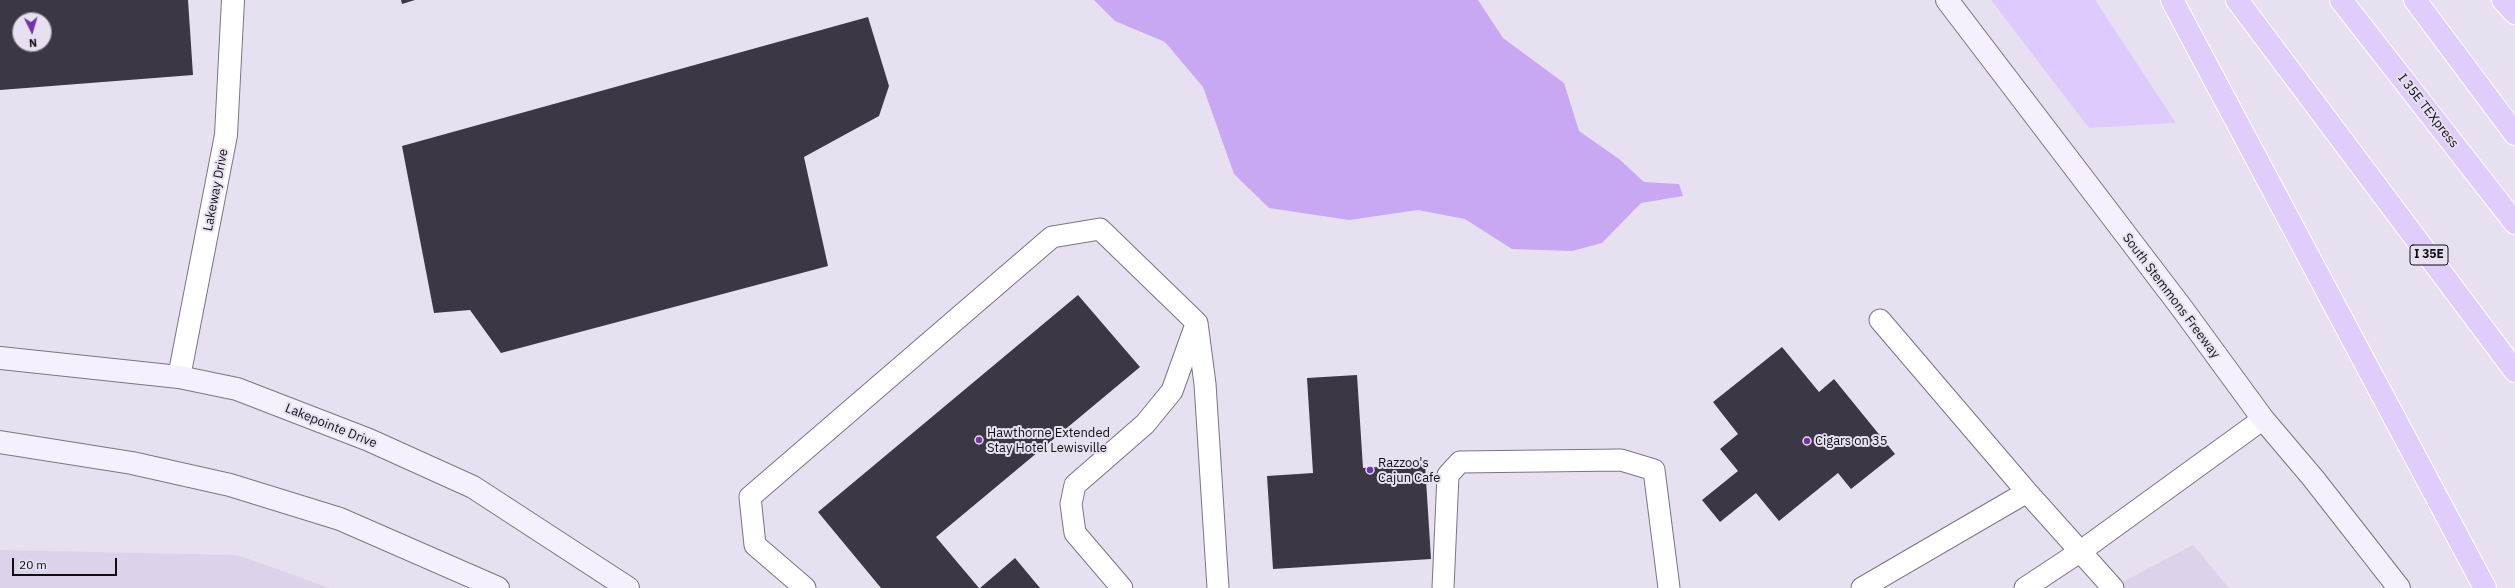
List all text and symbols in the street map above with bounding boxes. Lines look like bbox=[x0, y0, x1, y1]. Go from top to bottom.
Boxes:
north arrow bbox=[12, 12, 52, 52]
text: N bbox=[28, 36, 38, 50]
street label: I 35E TEXpress bbox=[2394, 71, 2462, 151]
street label: Lakeway Drive bbox=[200, 147, 232, 233]
street label: South Stemmons Freeway bbox=[2119, 230, 2223, 362]
road number: I 35E bbox=[2410, 245, 2448, 265]
street label: Lakepointe Drive bbox=[283, 400, 379, 452]
place label: Hawthorne Extended Stay Hotel Lewisville bbox=[987, 425, 1110, 456]
place label: Cigars on 35 bbox=[1815, 433, 1888, 449]
marker: Hawthorne Extended Stay Hotel Lewisville bbox=[974, 435, 984, 445]
marker: Cigars on 35 bbox=[1802, 436, 1812, 446]
place label: Razzoo's Cajun Cafe bbox=[1378, 455, 1440, 486]
marker: Razzoo's Cajun Cafe bbox=[1365, 465, 1375, 475]
scale bar bbox=[14, 550, 119, 576]
text: 20 m bbox=[19, 557, 47, 572]

